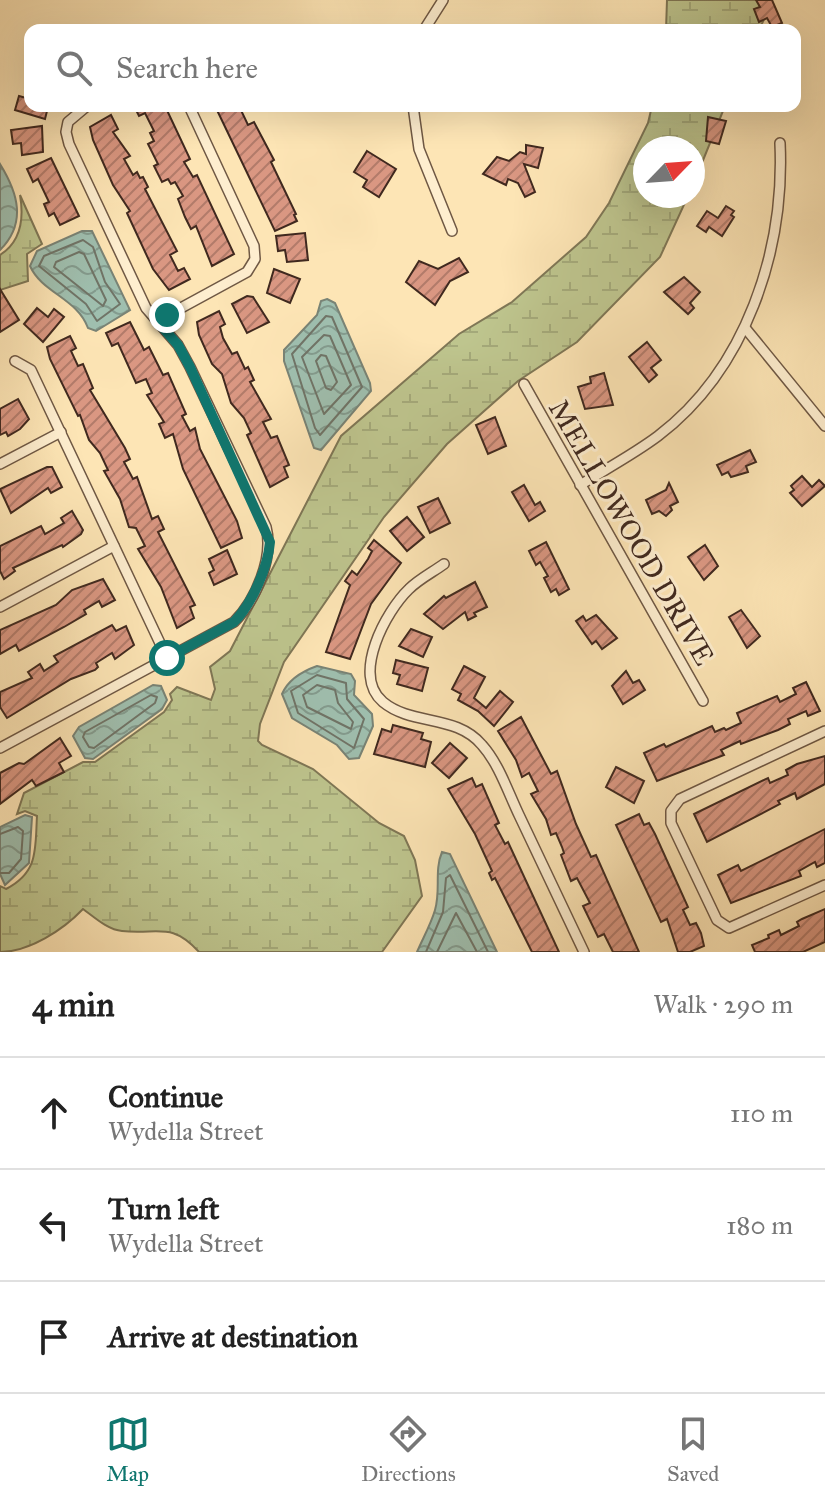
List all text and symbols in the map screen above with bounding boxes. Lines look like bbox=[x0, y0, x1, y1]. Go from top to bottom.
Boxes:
search box bbox=[24, 24, 801, 112]
icon: search bbox=[52, 46, 96, 90]
text: Search here bbox=[116, 50, 258, 86]
north arrow bbox=[633, 136, 705, 208]
route end bbox=[149, 297, 185, 333]
street label: MELLOWOOD DRIVE bbox=[541, 393, 722, 671]
route start bbox=[149, 640, 185, 676]
text: 4 min bbox=[32, 984, 115, 1025]
text: Walk · 290 m bbox=[653, 988, 793, 1020]
text: Continue bbox=[108, 1079, 223, 1115]
icon: ahead bbox=[32, 1091, 76, 1135]
text: 110 m bbox=[730, 1097, 793, 1129]
text: Wydella Street bbox=[108, 1115, 263, 1147]
text: Turn left bbox=[108, 1191, 219, 1227]
icon: left bbox=[32, 1203, 76, 1247]
text: 180 m bbox=[726, 1209, 793, 1241]
text: Wydella Street bbox=[108, 1227, 263, 1259]
icon: arrive bbox=[32, 1315, 76, 1359]
text: Arrive at destination bbox=[108, 1319, 358, 1355]
tab: Map bbox=[106, 1412, 150, 1487]
tab: Directions bbox=[361, 1412, 456, 1487]
tab: Saved bbox=[667, 1412, 719, 1487]

